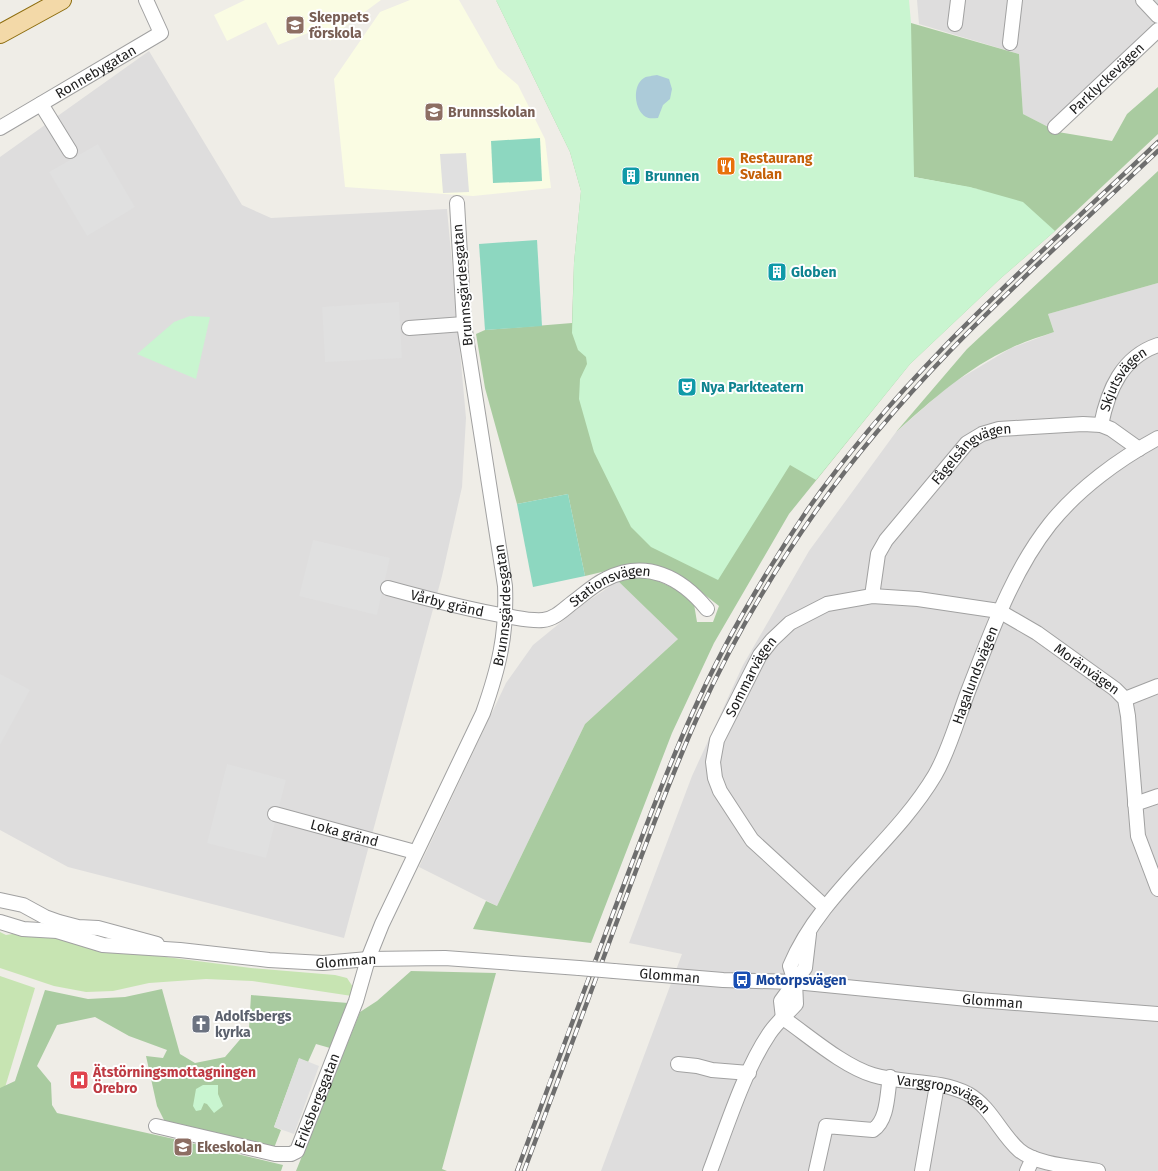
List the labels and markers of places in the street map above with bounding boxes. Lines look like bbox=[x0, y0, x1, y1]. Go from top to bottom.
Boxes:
place label: Skeppets förskola bbox=[309, 9, 369, 42]
school or university icon: Skeppets förskola bbox=[284, 14, 306, 36]
school or university icon: Brunnsskolan bbox=[423, 101, 445, 123]
place label: Brunnsskolan bbox=[448, 104, 535, 121]
place label: Restaurang Svalan bbox=[740, 150, 813, 183]
restaurant icon: Restaurang Svalan bbox=[715, 155, 737, 177]
building icon: Brunnen bbox=[620, 165, 642, 187]
place label: Brunnen bbox=[645, 168, 699, 185]
building icon: Globen bbox=[766, 261, 788, 283]
place label: Globen bbox=[791, 264, 836, 281]
theatre icon: Nya Parkteatern bbox=[676, 376, 698, 398]
place label: Nya Parkteatern bbox=[701, 379, 804, 396]
bus stop icon: Motorpsvägen bbox=[731, 969, 753, 991]
place label: Motorpsvägen bbox=[756, 972, 847, 989]
place label: Adolfsbergs kyrka bbox=[214, 1008, 292, 1041]
church icon: Adolfsbergs kyrka bbox=[190, 1013, 212, 1035]
place label: Ätstörningsmottagningen Örebro bbox=[92, 1063, 256, 1097]
hospital icon: Ätstörningsmottagningen Örebro bbox=[68, 1069, 90, 1091]
school or university icon: Ekeskolan bbox=[172, 1136, 194, 1158]
place label: Ekeskolan bbox=[197, 1139, 262, 1156]

